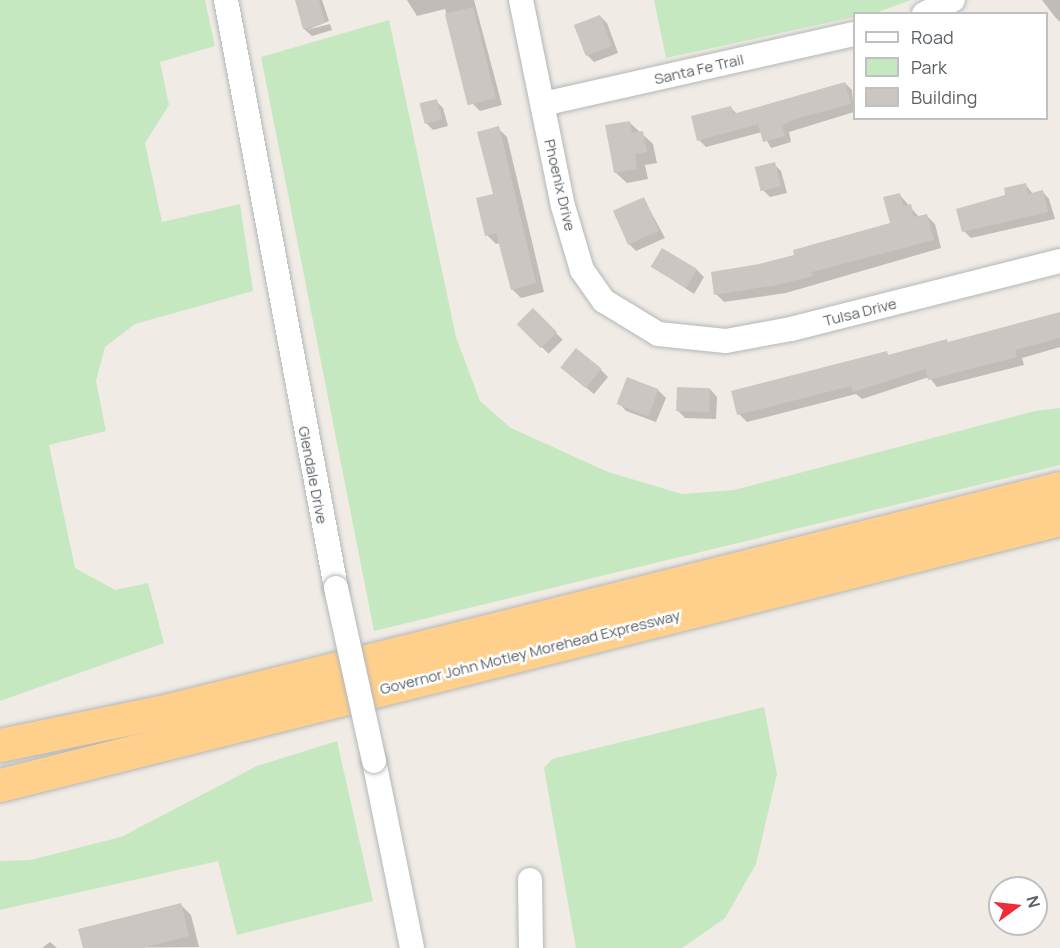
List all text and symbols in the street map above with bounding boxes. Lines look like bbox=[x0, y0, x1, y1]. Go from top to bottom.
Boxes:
legend bbox=[853, 12, 1048, 120]
text: Road bbox=[911, 25, 954, 49]
street label: Santa Fe Trail bbox=[652, 50, 746, 88]
text: Park bbox=[911, 55, 947, 79]
text: Building bbox=[911, 85, 977, 109]
street label: Phoenix Drive bbox=[541, 137, 579, 233]
street label: Tulsa Drive bbox=[821, 294, 899, 330]
street label: Glendale Drive bbox=[295, 425, 331, 525]
street label: Governor John Motley Morehead Expressway bbox=[378, 606, 682, 698]
north arrow bbox=[988, 876, 1048, 936]
text: N bbox=[1021, 893, 1046, 910]

